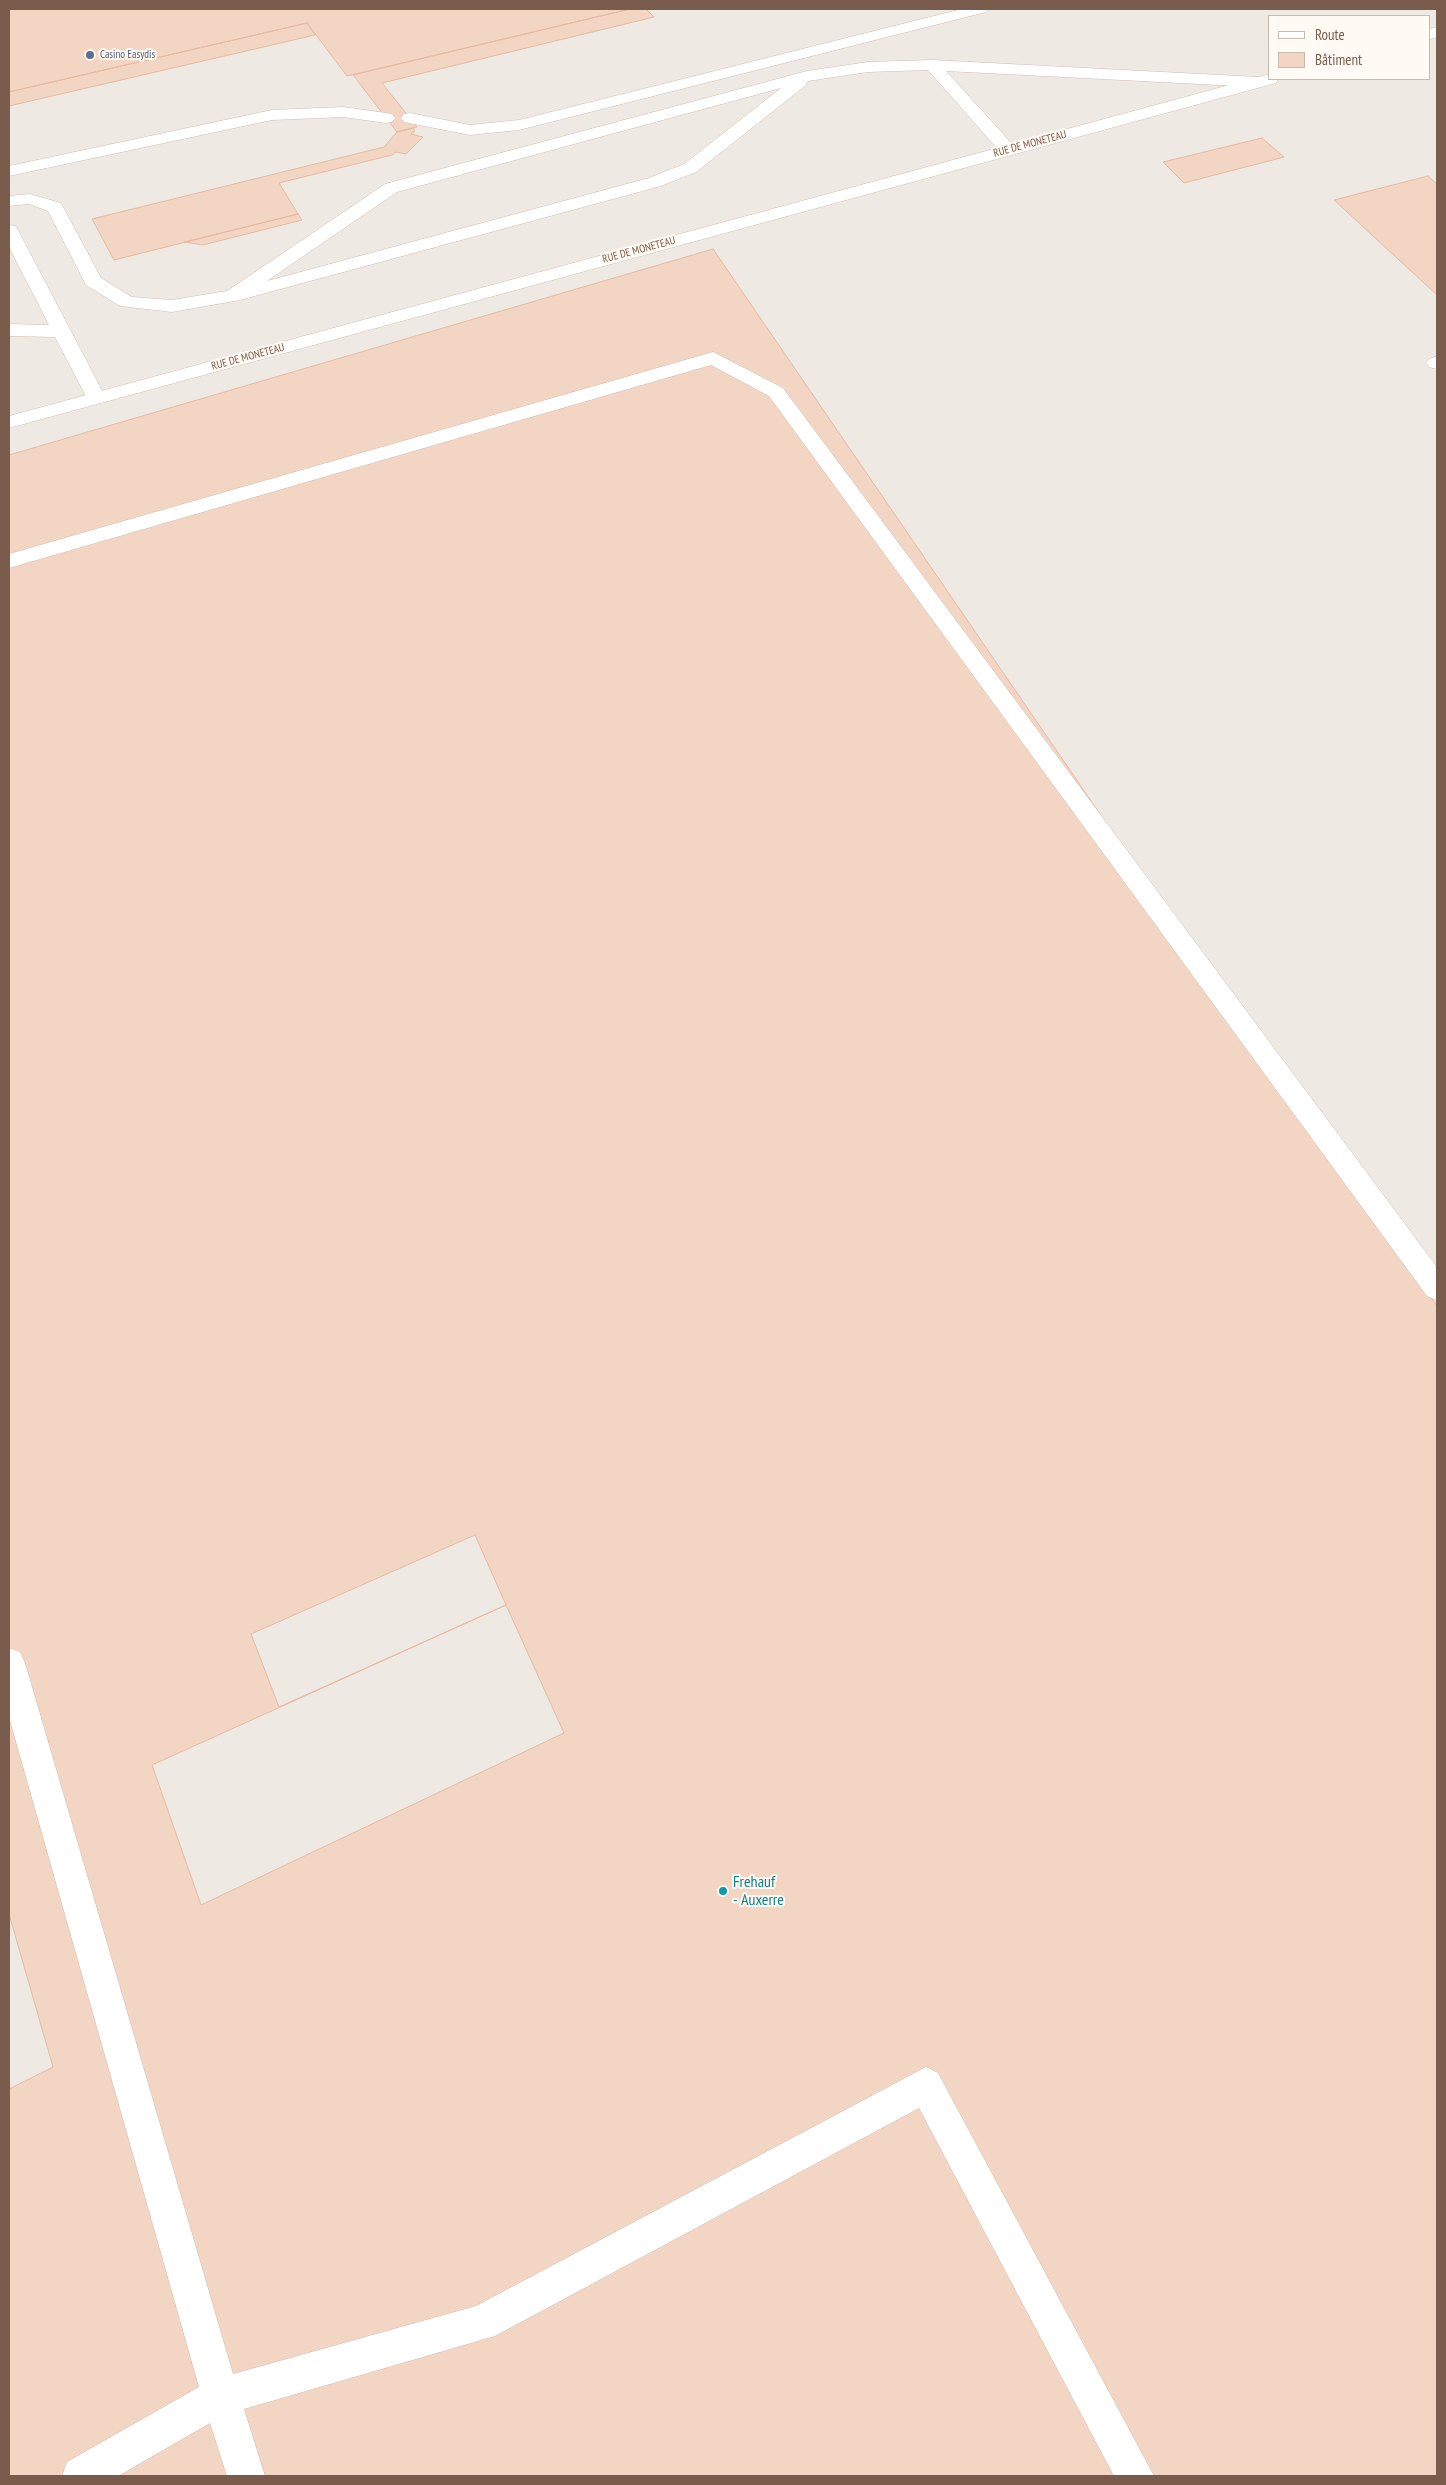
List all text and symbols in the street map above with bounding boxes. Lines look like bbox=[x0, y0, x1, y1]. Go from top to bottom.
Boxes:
legend bbox=[1268, 15, 1431, 80]
text: Route bbox=[1315, 25, 1345, 44]
place label: Casino Easydis bbox=[100, 48, 155, 62]
marker: Casino Easydis bbox=[84, 49, 96, 61]
text: Bâtiment bbox=[1315, 50, 1362, 69]
street label: RUE DE MONETEAU bbox=[992, 128, 1068, 160]
street label: RUE DE MONETEAU bbox=[601, 234, 677, 266]
street label: RUE DE MONETEAU bbox=[210, 341, 286, 373]
place label: Frehauf - Auxerre bbox=[733, 1872, 784, 1910]
marker: Frehauf - Auxerre bbox=[717, 1885, 729, 1897]

